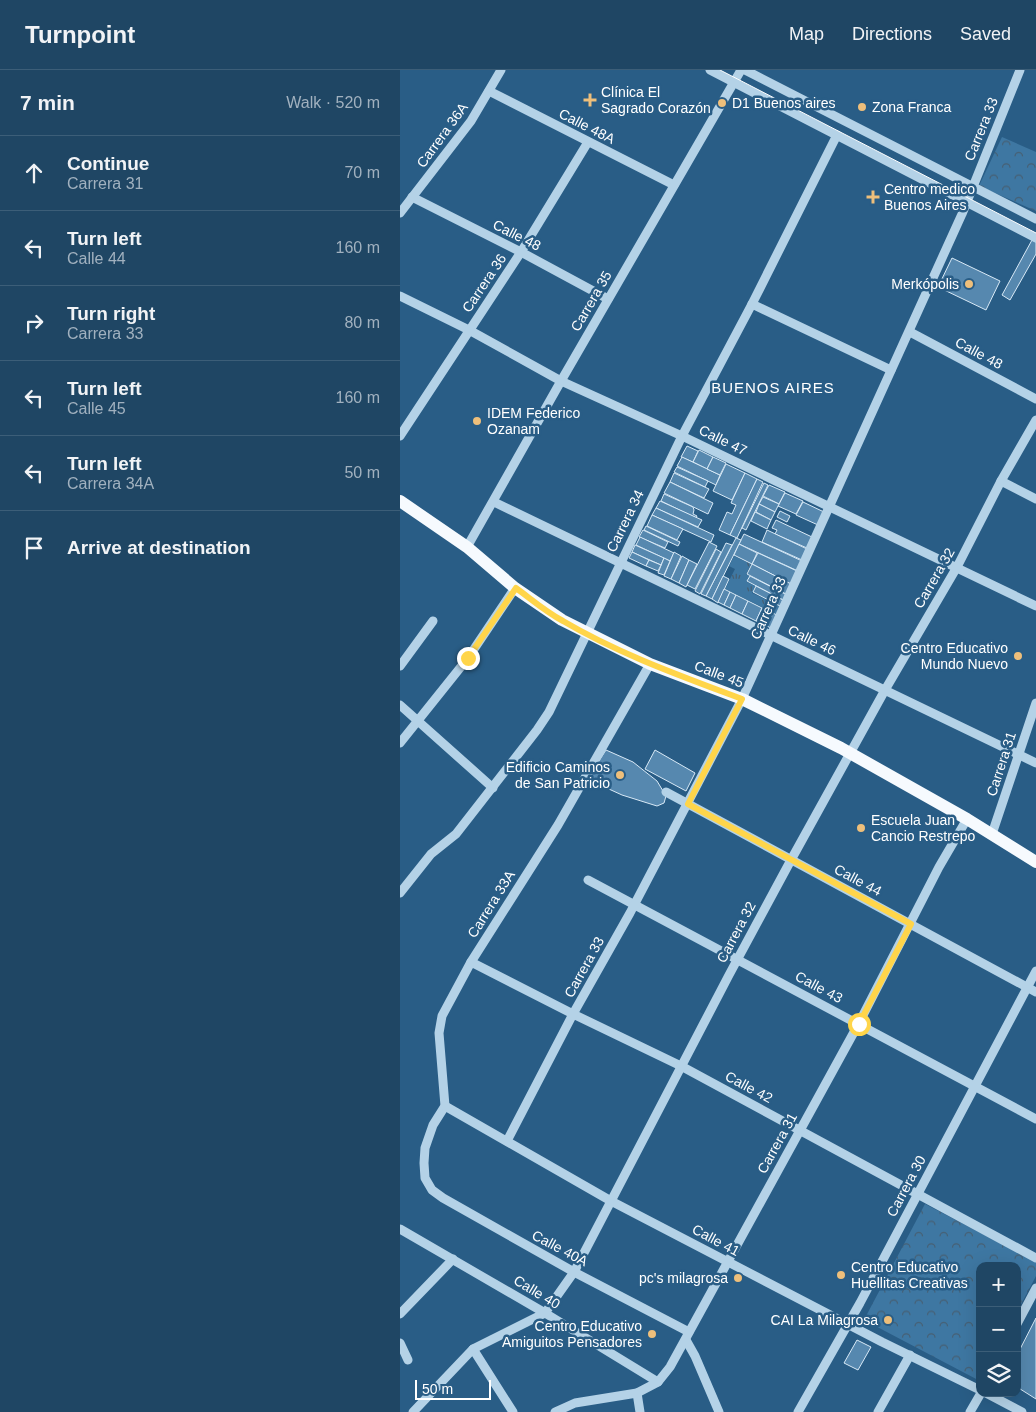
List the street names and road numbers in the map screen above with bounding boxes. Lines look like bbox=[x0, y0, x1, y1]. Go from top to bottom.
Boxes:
street label: Carrera 33 bbox=[961, 95, 1001, 163]
street label: Carrera 36A bbox=[413, 99, 471, 171]
street label: Calle 48A bbox=[556, 105, 618, 147]
street label: Calle 48 bbox=[490, 216, 544, 254]
street label: Carrera 36 bbox=[459, 251, 509, 315]
street label: Carrera 35 bbox=[567, 268, 615, 334]
street label: Calle 48 bbox=[953, 334, 1006, 372]
street label: Calle 47 bbox=[696, 422, 750, 459]
street label: Carrera 34 bbox=[603, 487, 647, 555]
street label: Carrera 32 bbox=[910, 545, 958, 611]
street label: Carrera 33 bbox=[747, 574, 789, 642]
street label: Calle 46 bbox=[785, 622, 839, 659]
street label: Calle 45 bbox=[692, 657, 746, 691]
street label: Carrera 31 bbox=[983, 730, 1019, 798]
street label: Calle 44 bbox=[832, 861, 885, 899]
street label: Carrera 33A bbox=[464, 867, 518, 941]
street label: Carrera 32 bbox=[713, 899, 759, 965]
street label: Carrera 33 bbox=[561, 934, 607, 1000]
street label: Calle 43 bbox=[793, 968, 846, 1006]
street label: Calle 42 bbox=[723, 1068, 776, 1106]
street label: Carrera 31 bbox=[754, 1110, 800, 1176]
street label: Carrera 30 bbox=[883, 1153, 929, 1219]
street label: Calle 41 bbox=[690, 1221, 743, 1259]
street label: Calle 40A bbox=[529, 1227, 591, 1270]
street label: Calle 40 bbox=[511, 1272, 563, 1312]

